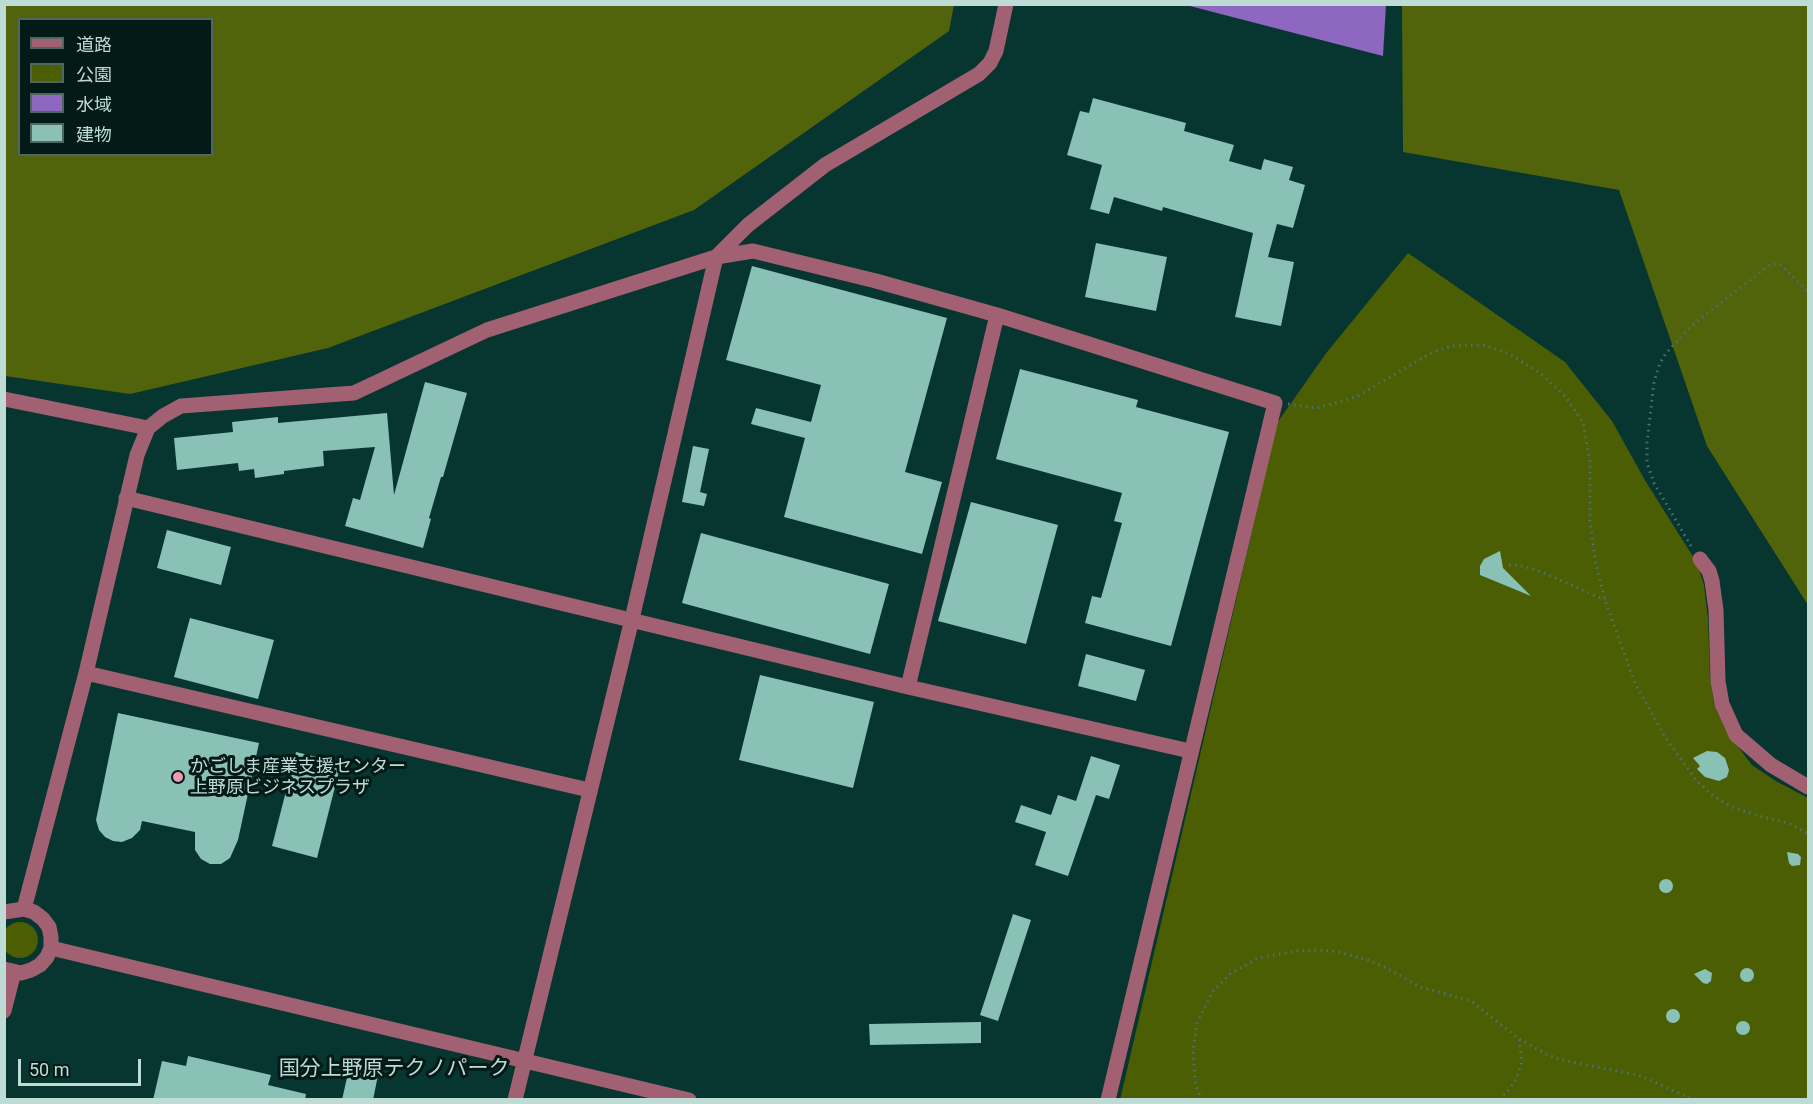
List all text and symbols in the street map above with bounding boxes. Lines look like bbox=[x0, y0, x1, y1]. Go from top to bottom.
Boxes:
legend bbox=[18, 18, 213, 156]
text: 道路 bbox=[76, 34, 112, 55]
text: 公園 bbox=[76, 64, 112, 85]
text: 水域 bbox=[76, 94, 112, 115]
text: 建物 bbox=[76, 124, 112, 145]
place label: かごしま産業支援センター 上野原ビジネスプラザ bbox=[190, 756, 406, 798]
marker: かごしま産業支援センター 上野原ビジネスプラザ bbox=[171, 770, 185, 784]
scale bar bbox=[21, 1047, 144, 1085]
district label: 国分上野原テクノパーク bbox=[279, 1057, 509, 1083]
text: 50 m bbox=[29, 1059, 69, 1080]

